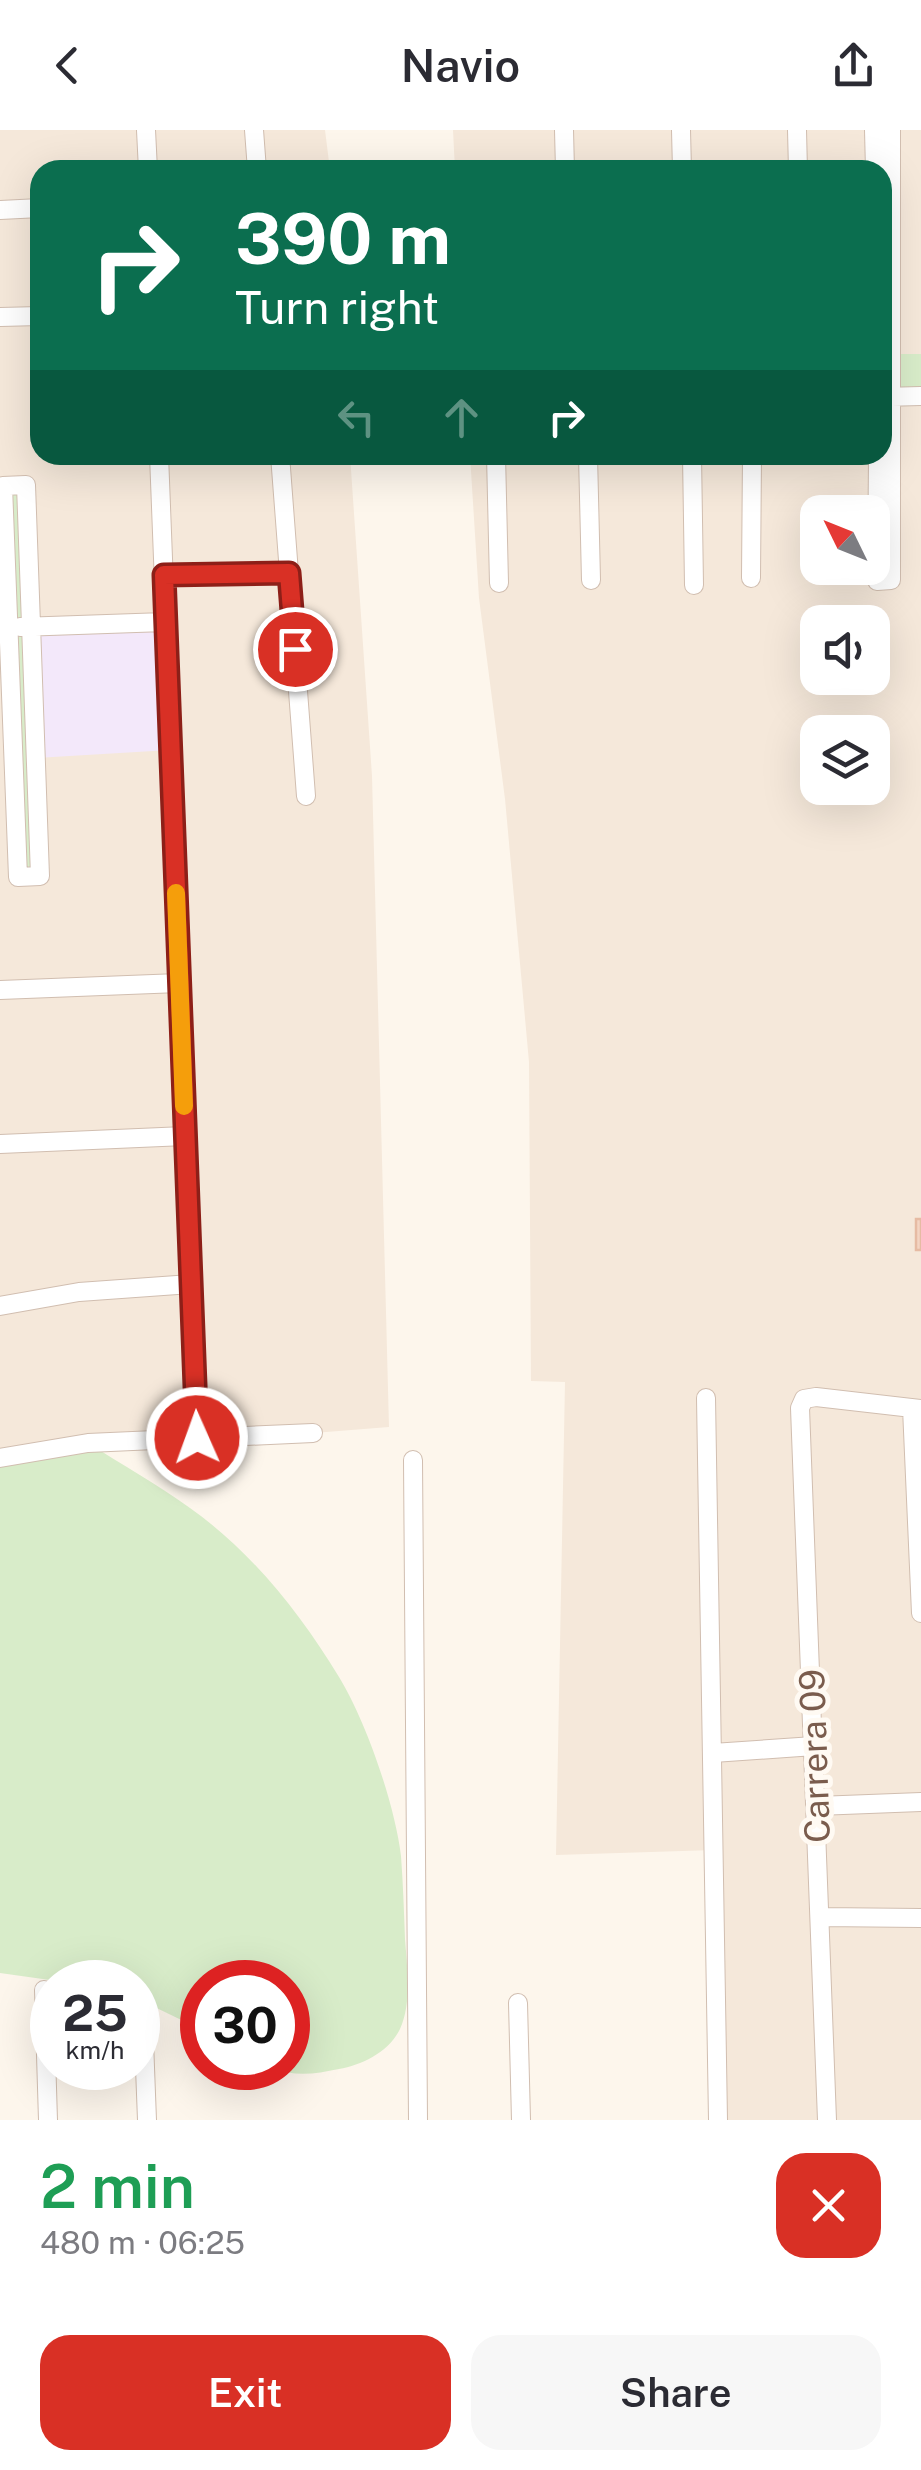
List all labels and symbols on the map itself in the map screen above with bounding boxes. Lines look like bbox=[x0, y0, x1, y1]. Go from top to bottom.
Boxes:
north arrow bbox=[800, 495, 890, 585]
pin bbox=[253, 607, 338, 692]
position arrow bbox=[145, 1386, 249, 1490]
street label: Carrera 09 bbox=[791, 1668, 838, 1844]
speed limit sign: 30 bbox=[180, 1960, 310, 2090]

